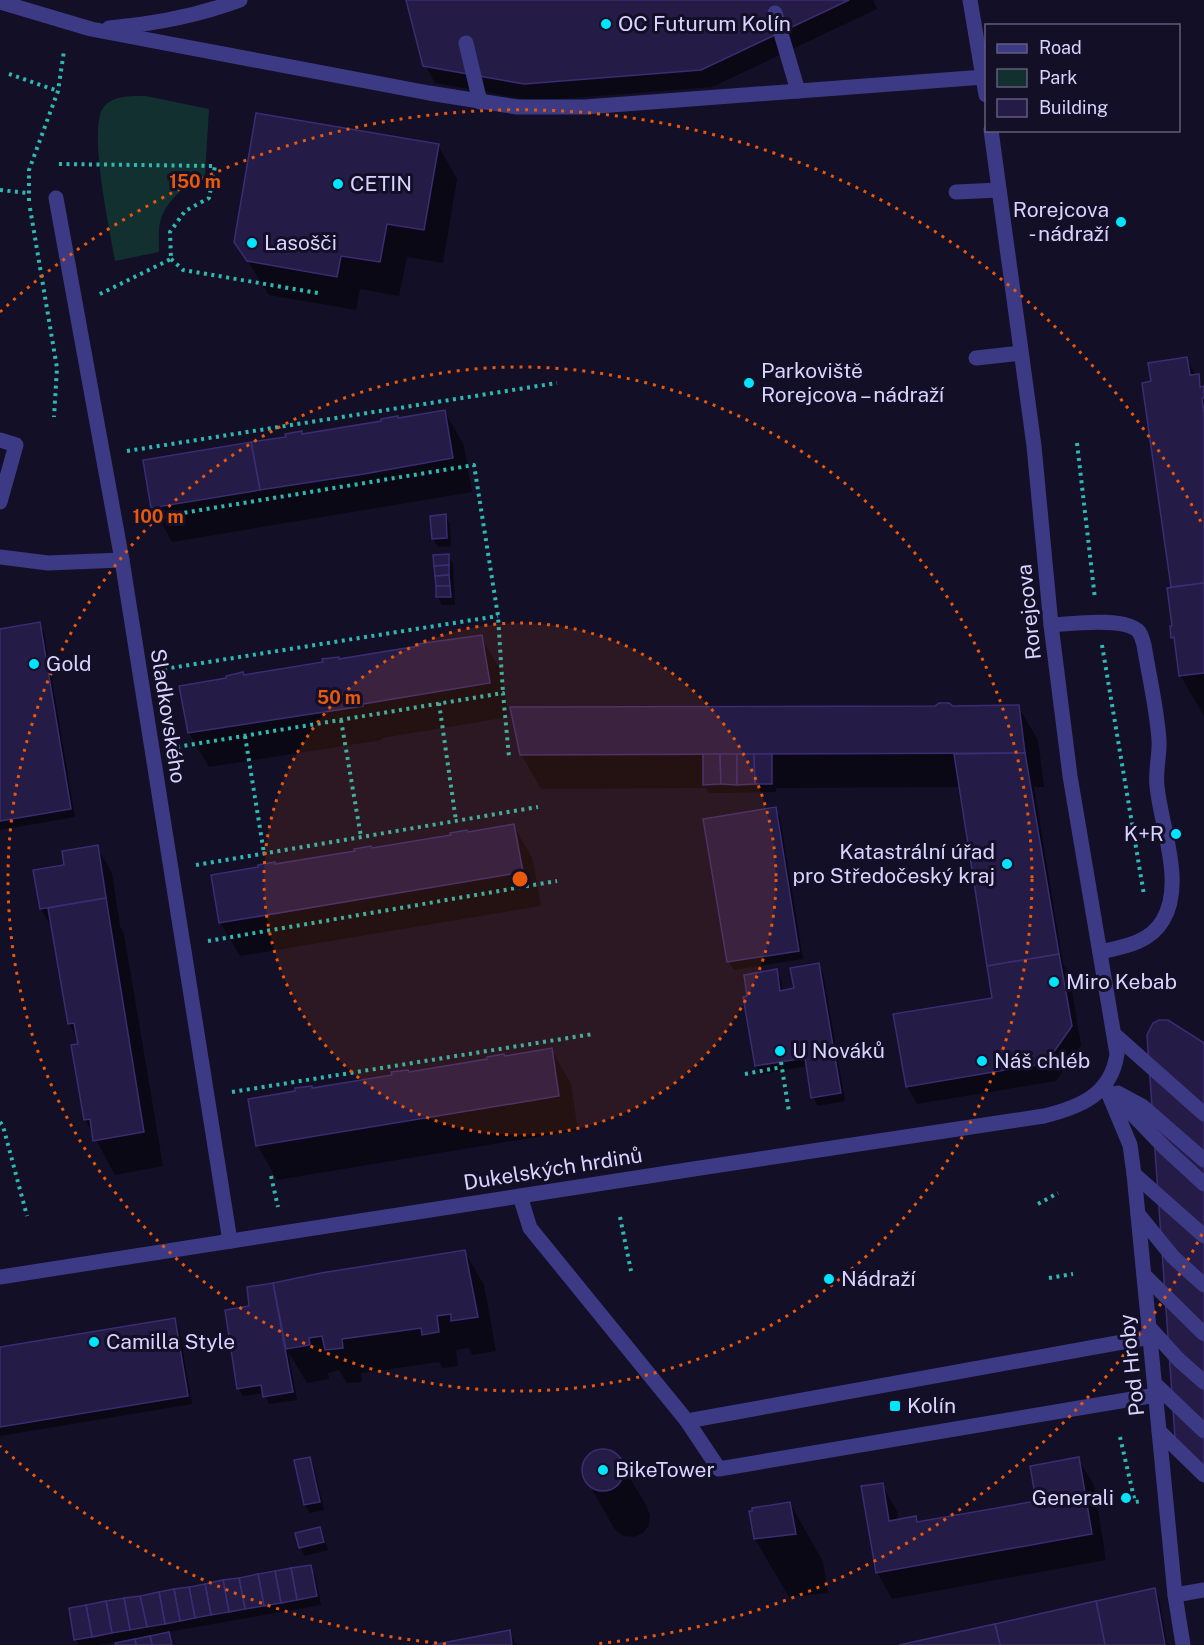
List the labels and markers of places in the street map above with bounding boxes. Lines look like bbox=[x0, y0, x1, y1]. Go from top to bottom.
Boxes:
place label: OC Futurum Kolín bbox=[618, 11, 791, 36]
marker: OC Futurum Kolín bbox=[599, 17, 613, 31]
place label: CETIN bbox=[350, 171, 412, 196]
marker: CETIN bbox=[331, 177, 345, 191]
place label: Rorejcova - nádraží bbox=[1013, 197, 1110, 246]
marker: Rorejcova - nádraží bbox=[1114, 215, 1128, 229]
place label: Lasošči bbox=[264, 230, 337, 255]
marker: Lasošči bbox=[245, 236, 259, 250]
place label: Parkoviště Rorejcova – nádraží bbox=[761, 358, 945, 407]
marker: Parkoviště Rorejcova – nádraží bbox=[742, 376, 756, 390]
place label: Gold bbox=[46, 651, 92, 676]
marker: Gold bbox=[27, 657, 41, 671]
place label: K+R bbox=[1124, 821, 1164, 846]
marker: K+R bbox=[1169, 827, 1183, 841]
place label: Katastrální úřad pro Středočeský kraj bbox=[792, 839, 995, 888]
marker: Katastrální úřad pro Středočeský kraj bbox=[1000, 857, 1014, 871]
centre of rings bbox=[510, 869, 530, 889]
place label: Miro Kebab bbox=[1066, 969, 1177, 994]
marker: Miro Kebab bbox=[1047, 975, 1061, 989]
place label: U Nováků bbox=[792, 1038, 885, 1063]
marker: U Nováků bbox=[773, 1044, 787, 1058]
place label: Náš chléb bbox=[994, 1048, 1090, 1073]
marker: Náš chléb bbox=[975, 1054, 989, 1068]
place label: Nádraží bbox=[841, 1266, 917, 1291]
marker: Nádraží bbox=[822, 1272, 836, 1286]
place label: Camilla Style bbox=[106, 1329, 235, 1354]
marker: Camilla Style bbox=[87, 1335, 101, 1349]
place label: Kolín bbox=[907, 1393, 956, 1418]
marker: Kolín bbox=[888, 1399, 902, 1413]
place label: BikeTower bbox=[615, 1457, 715, 1482]
marker: BikeTower bbox=[596, 1463, 610, 1477]
place label: Generali bbox=[1032, 1485, 1114, 1510]
marker: Generali bbox=[1119, 1491, 1133, 1505]

